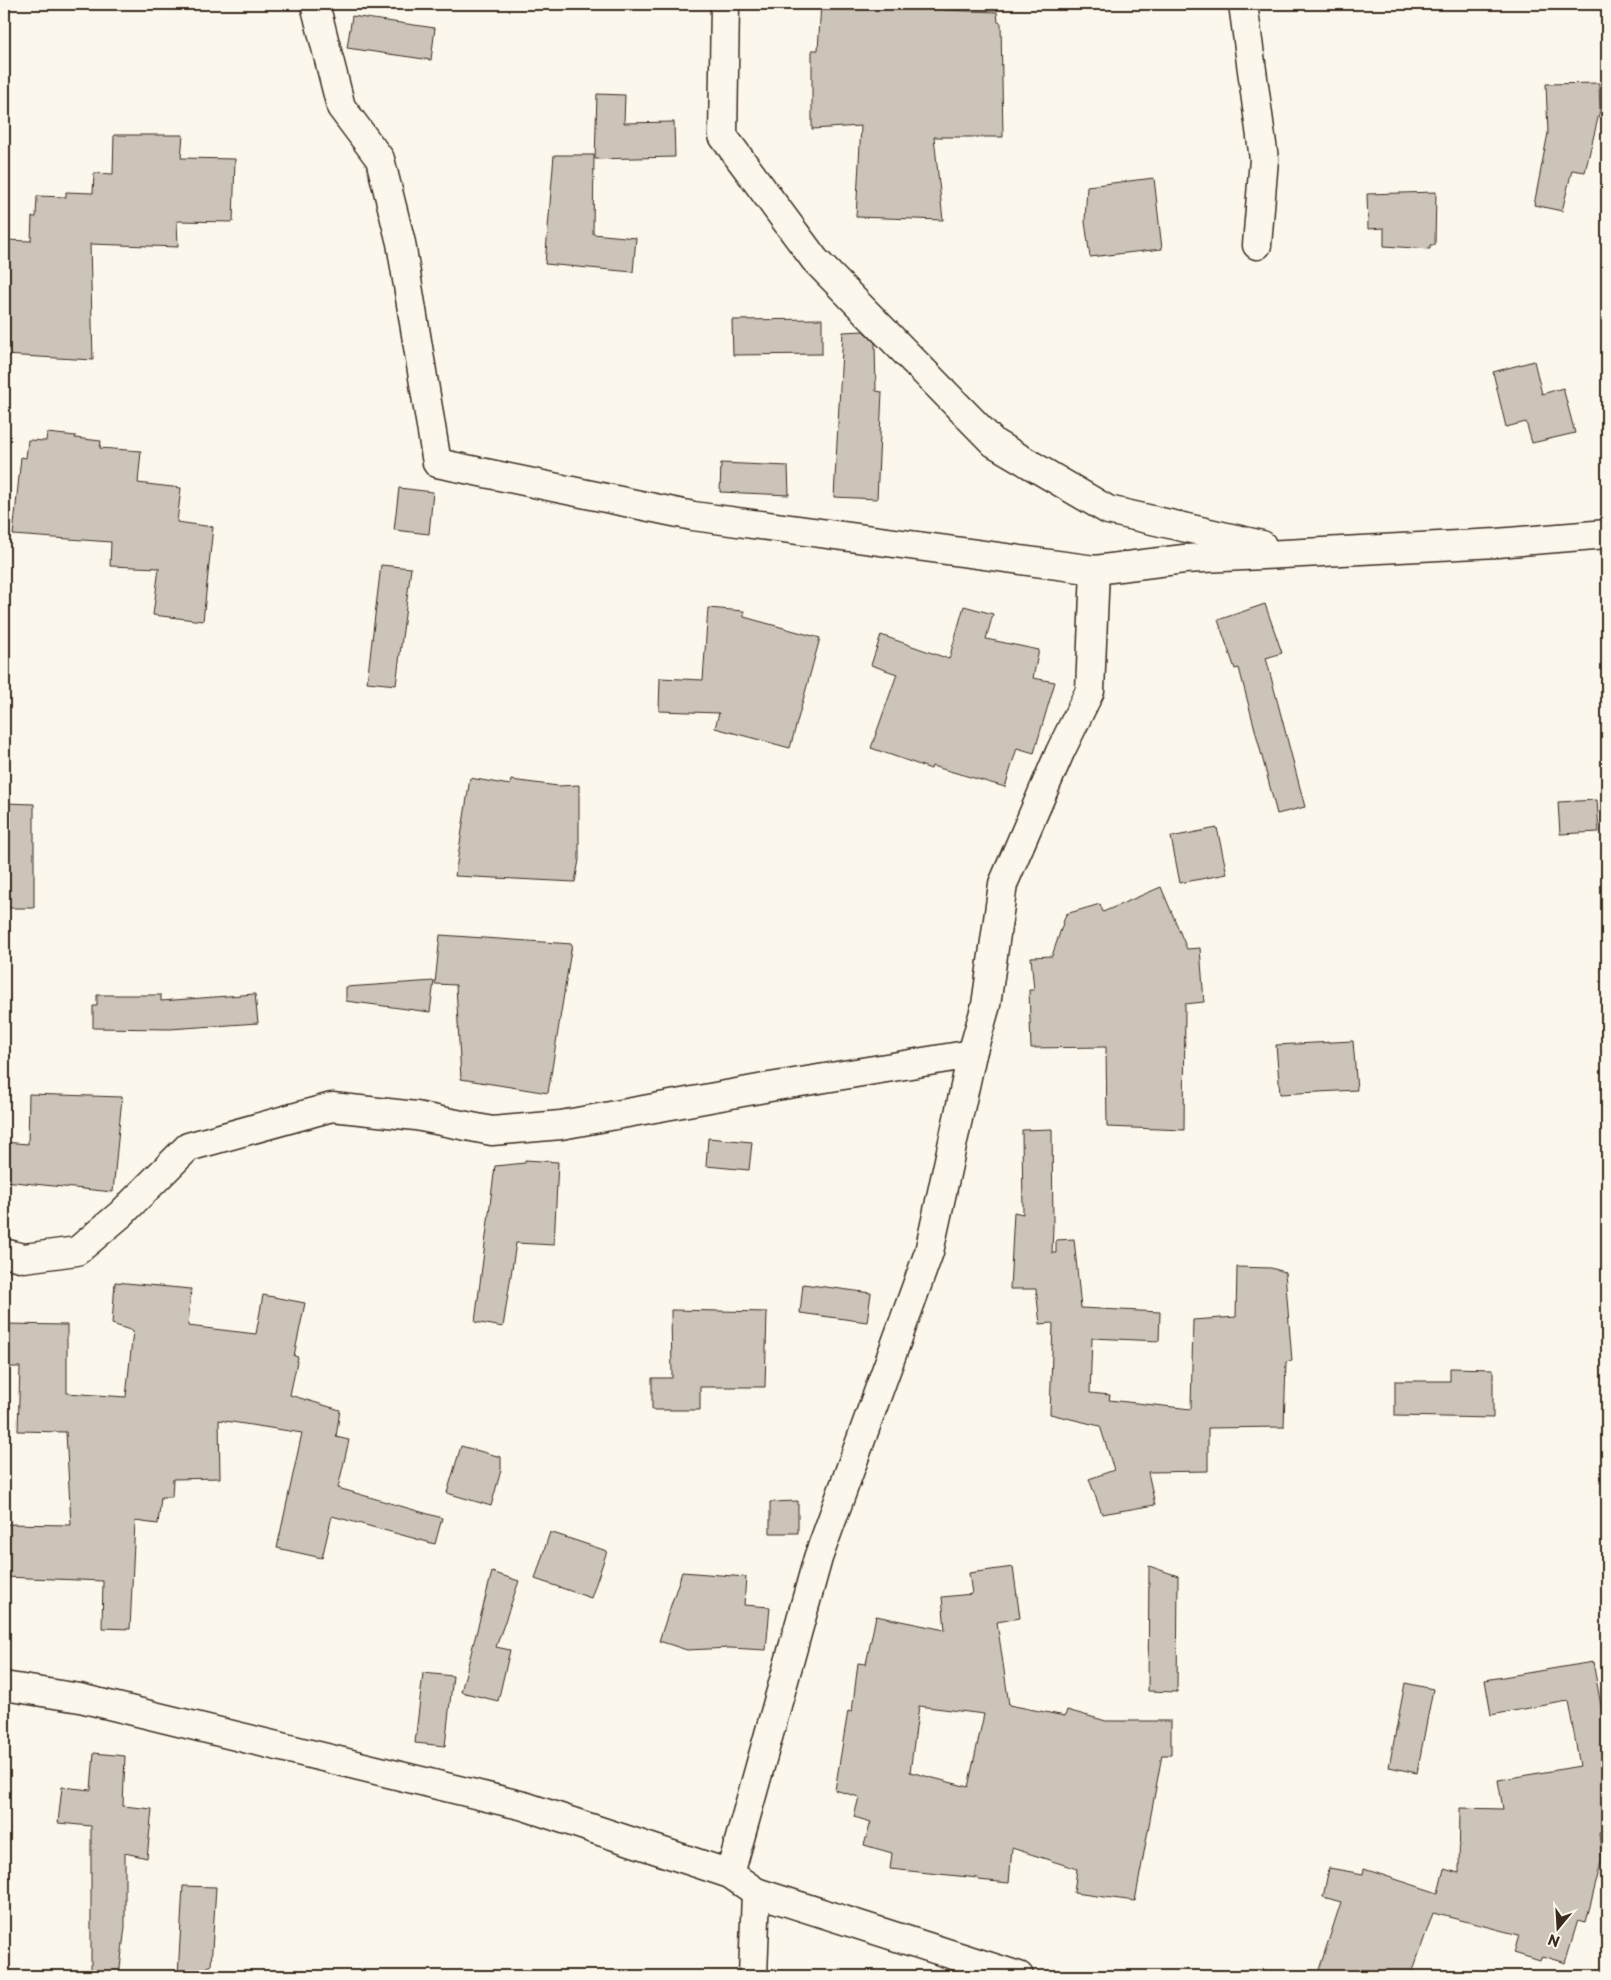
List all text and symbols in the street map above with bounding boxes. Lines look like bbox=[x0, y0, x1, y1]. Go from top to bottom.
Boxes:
north arrow bbox=[1534, 1902, 1584, 1952]
text: N bbox=[1545, 1929, 1562, 1953]

